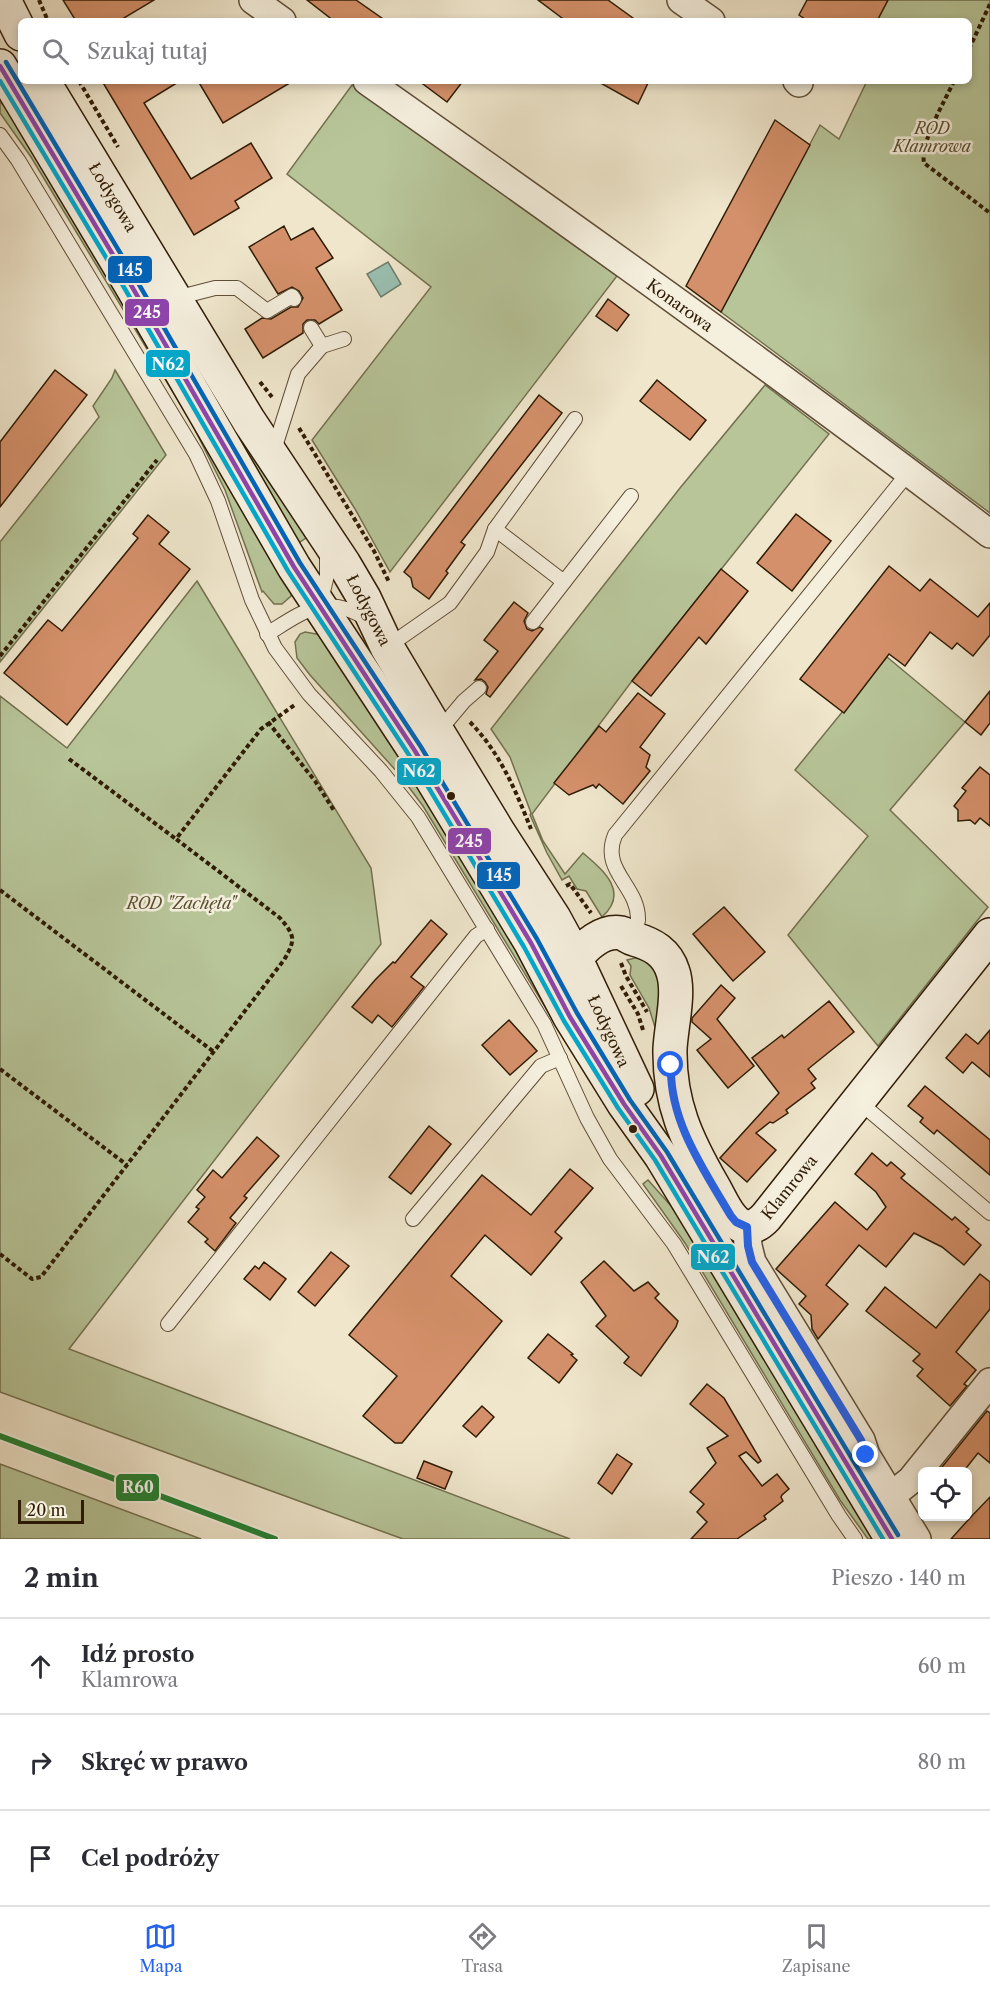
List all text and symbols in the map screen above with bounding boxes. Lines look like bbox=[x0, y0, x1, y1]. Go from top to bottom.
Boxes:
search box bbox=[18, 18, 972, 84]
icon: search bbox=[39, 35, 72, 68]
text: Szukaj tutaj bbox=[87, 38, 208, 65]
park label: ROD Klamrowa bbox=[891, 118, 972, 156]
street label: Łodygowa bbox=[84, 159, 142, 236]
line badge: 145 bbox=[107, 255, 153, 284]
text: 145 bbox=[117, 260, 143, 280]
street label: Konarowa bbox=[643, 274, 718, 336]
line badge: 245 bbox=[124, 298, 170, 327]
text: 245 bbox=[133, 302, 161, 322]
line badge: N62 bbox=[145, 349, 191, 378]
text: N62 bbox=[152, 354, 184, 374]
street label: Łodygowa bbox=[343, 571, 396, 650]
line badge: N62 bbox=[396, 757, 442, 786]
text: N62 bbox=[403, 761, 435, 781]
unlabelled marker bbox=[445, 790, 457, 802]
line badge: 245 bbox=[447, 827, 492, 855]
text: 245 bbox=[455, 831, 483, 851]
line badge: 145 bbox=[476, 861, 521, 890]
text: 145 bbox=[486, 865, 512, 885]
park label: ROD "Zachęta" bbox=[125, 893, 238, 913]
street label: Łodygowa bbox=[584, 992, 635, 1071]
route start bbox=[657, 1051, 683, 1077]
unlabelled marker bbox=[627, 1123, 639, 1135]
street label: Klamrowa bbox=[757, 1150, 822, 1223]
line badge: N62 bbox=[690, 1243, 736, 1271]
text: N62 bbox=[697, 1247, 729, 1267]
route end bbox=[852, 1441, 878, 1467]
map controls bbox=[918, 1467, 972, 1521]
button: locate bbox=[918, 1467, 972, 1521]
line badge: R60 bbox=[115, 1473, 160, 1502]
text: R60 bbox=[122, 1477, 154, 1497]
scale bar bbox=[18, 1497, 84, 1524]
text: 20 m bbox=[27, 1500, 66, 1520]
text: 2 min bbox=[24, 1562, 99, 1594]
text: Pieszo · 140 m bbox=[831, 1566, 966, 1590]
text: Idź prosto bbox=[81, 1641, 195, 1668]
icon: ahead bbox=[24, 1650, 57, 1683]
text: 60 m bbox=[918, 1654, 966, 1678]
text: Klamrowa bbox=[81, 1668, 178, 1692]
icon: right bbox=[24, 1746, 57, 1779]
text: Skręć w prawo bbox=[81, 1749, 248, 1776]
text: 80 m bbox=[918, 1750, 966, 1774]
icon: arrive bbox=[24, 1842, 57, 1875]
text: Cel podróży bbox=[81, 1845, 219, 1872]
tab: Mapa bbox=[140, 1920, 182, 1976]
tab: Trasa bbox=[461, 1920, 503, 1976]
tab: Zapisane bbox=[782, 1920, 850, 1976]

